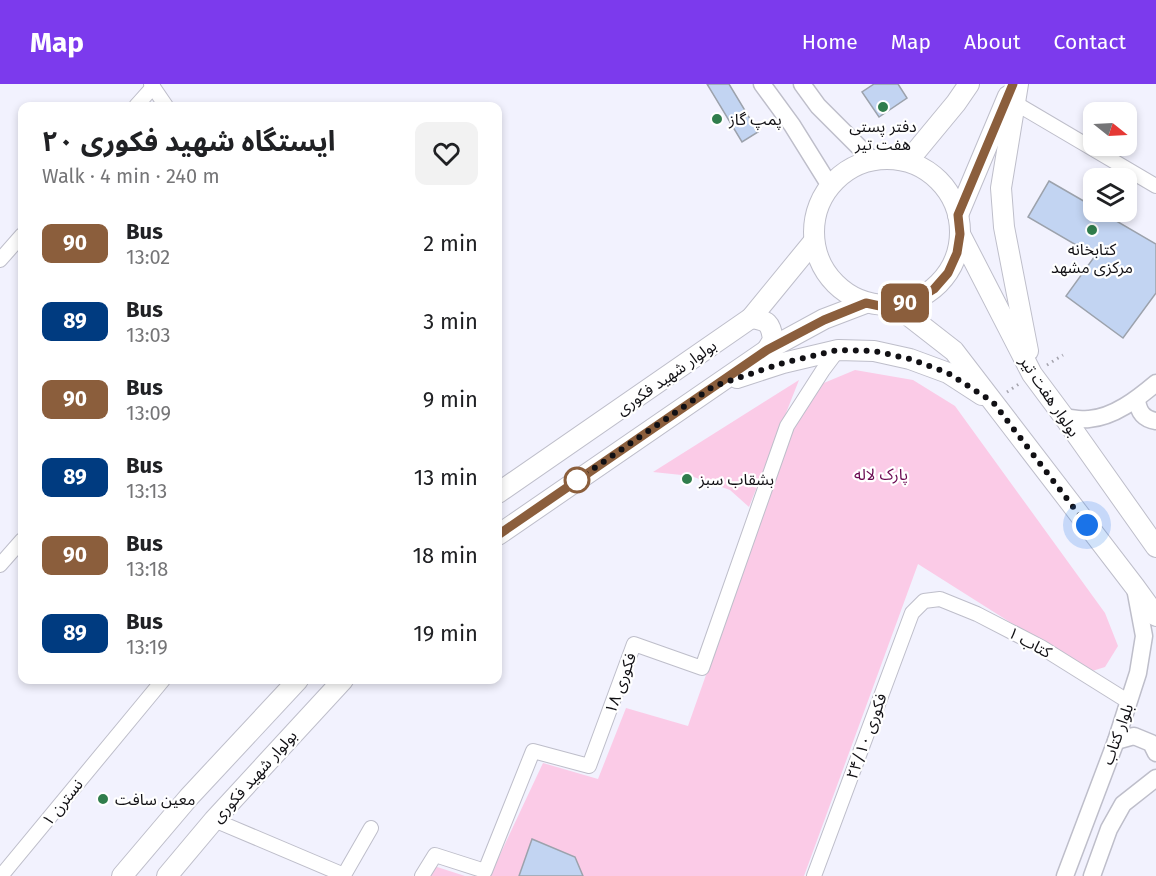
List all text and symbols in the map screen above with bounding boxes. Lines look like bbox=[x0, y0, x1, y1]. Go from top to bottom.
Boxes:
text: Map bbox=[30, 26, 84, 59]
text: Home bbox=[802, 29, 858, 55]
text: Map bbox=[891, 29, 931, 55]
text: About bbox=[964, 29, 1021, 55]
text: Contact bbox=[1054, 29, 1126, 55]
marker: دفتر پستی هفت تیر bbox=[876, 100, 890, 114]
north arrow bbox=[1083, 102, 1137, 156]
map controls bbox=[1083, 102, 1137, 222]
place label: پمپ گاز bbox=[728, 110, 782, 130]
marker: پمپ گاز bbox=[710, 112, 724, 126]
place label: دفتر پستی هفت تیر bbox=[849, 117, 917, 154]
button: heart bbox=[415, 122, 478, 185]
text: ایستگاه شهید فکوری ۲۰ bbox=[42, 125, 335, 158]
text: Walk · 4 min · 240 m bbox=[42, 164, 220, 188]
button: layers bbox=[1083, 168, 1137, 222]
text: Bus bbox=[126, 218, 163, 245]
marker: کتابخانه مرکزی مشهد bbox=[1085, 223, 1099, 237]
text: 90 bbox=[63, 230, 87, 256]
text: 2 min bbox=[423, 230, 478, 257]
place label: کتابخانه مرکزی مشهد bbox=[1051, 240, 1133, 277]
text: 13:02 bbox=[126, 245, 170, 269]
line badge: 90 bbox=[878, 284, 932, 322]
text: 90 bbox=[893, 290, 917, 316]
text: Bus bbox=[126, 296, 163, 323]
text: 89 bbox=[63, 308, 87, 334]
text: 3 min bbox=[423, 308, 478, 335]
text: 13:03 bbox=[126, 323, 170, 347]
street label: بولوار شهید فکوری bbox=[613, 336, 720, 419]
street label: بولوار هفت تیر bbox=[1015, 351, 1084, 440]
text: Bus bbox=[126, 374, 163, 401]
text: 90 bbox=[63, 386, 87, 412]
text: 9 min bbox=[423, 386, 478, 413]
text: 13:09 bbox=[126, 401, 171, 425]
text: Bus bbox=[126, 452, 163, 479]
text: 89 bbox=[63, 464, 87, 490]
text: 13 min bbox=[414, 464, 478, 491]
park label: پارک لاله bbox=[854, 465, 908, 485]
unlabelled marker bbox=[564, 467, 590, 493]
place label: بشقاب سبز bbox=[698, 470, 774, 489]
marker: بشقاب سبز bbox=[680, 472, 694, 486]
text: 13:13 bbox=[126, 479, 167, 503]
your location bbox=[1072, 510, 1102, 540]
text: Bus bbox=[126, 530, 163, 557]
text: 90 bbox=[63, 542, 87, 568]
text: 18 min bbox=[413, 542, 478, 569]
text: 13:18 bbox=[126, 557, 168, 581]
text: Bus bbox=[126, 608, 163, 635]
text: 89 bbox=[63, 620, 87, 646]
text: 19 min bbox=[413, 620, 478, 647]
street label: کتاب ۱ bbox=[1005, 623, 1055, 662]
text: 13:19 bbox=[126, 635, 168, 659]
street label: فکوری ١٨ bbox=[601, 650, 640, 716]
street label: فکوری ۲۴/۱۰ bbox=[842, 691, 891, 782]
street label: بلوار کتاب bbox=[1098, 701, 1137, 767]
street label: بولوار شهید فکوری bbox=[208, 726, 301, 826]
street label: نسترن ۱ bbox=[38, 775, 87, 830]
place label: معین سافت bbox=[115, 790, 195, 809]
marker: معین سافت bbox=[96, 792, 110, 806]

